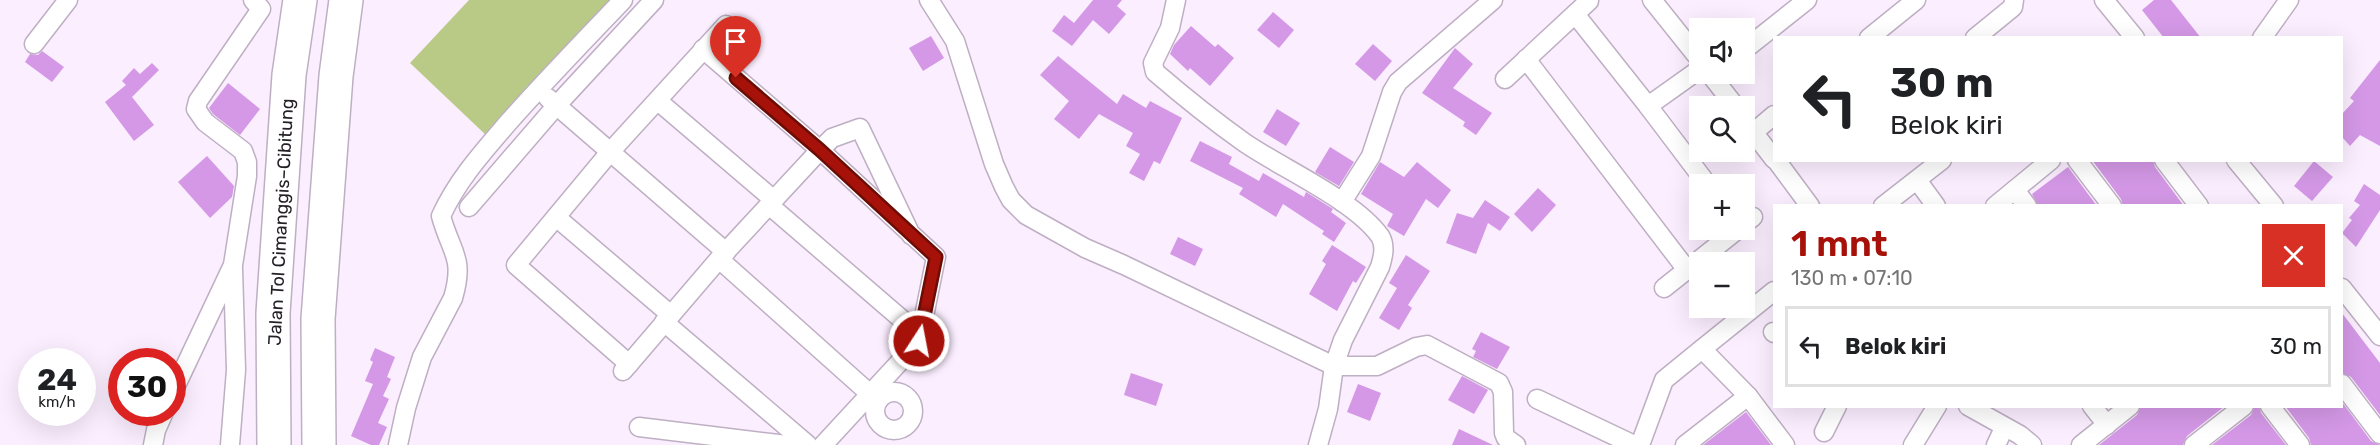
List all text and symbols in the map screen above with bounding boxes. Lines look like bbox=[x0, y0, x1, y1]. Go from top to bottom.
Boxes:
pin bbox=[710, 16, 761, 78]
map controls bbox=[1689, 18, 1755, 318]
button: sound bbox=[1689, 18, 1755, 84]
icon: arrive bbox=[719, 25, 752, 58]
text: 30 m bbox=[1890, 58, 1994, 108]
icon: left bbox=[1791, 60, 1869, 138]
button: search bbox=[1689, 96, 1755, 162]
street label: Jalan Tol Cimanggis–Cibitung bbox=[264, 98, 298, 346]
text: Belok kiri bbox=[1890, 109, 2003, 141]
button: + bbox=[1689, 174, 1755, 240]
text: 1 mnt bbox=[1791, 222, 1888, 265]
button: close bbox=[2262, 224, 2325, 287]
button: − bbox=[1689, 252, 1755, 318]
text: 130 m · 07:10 bbox=[1791, 266, 1913, 290]
position arrow bbox=[887, 309, 951, 373]
icon: left bbox=[1794, 330, 1827, 363]
text: Belok kiri bbox=[1845, 333, 1946, 360]
text: 30 m bbox=[2270, 333, 2322, 360]
speed limit sign: 30 bbox=[108, 348, 186, 426]
text: 24 bbox=[37, 362, 77, 398]
text: km/h bbox=[38, 393, 76, 411]

